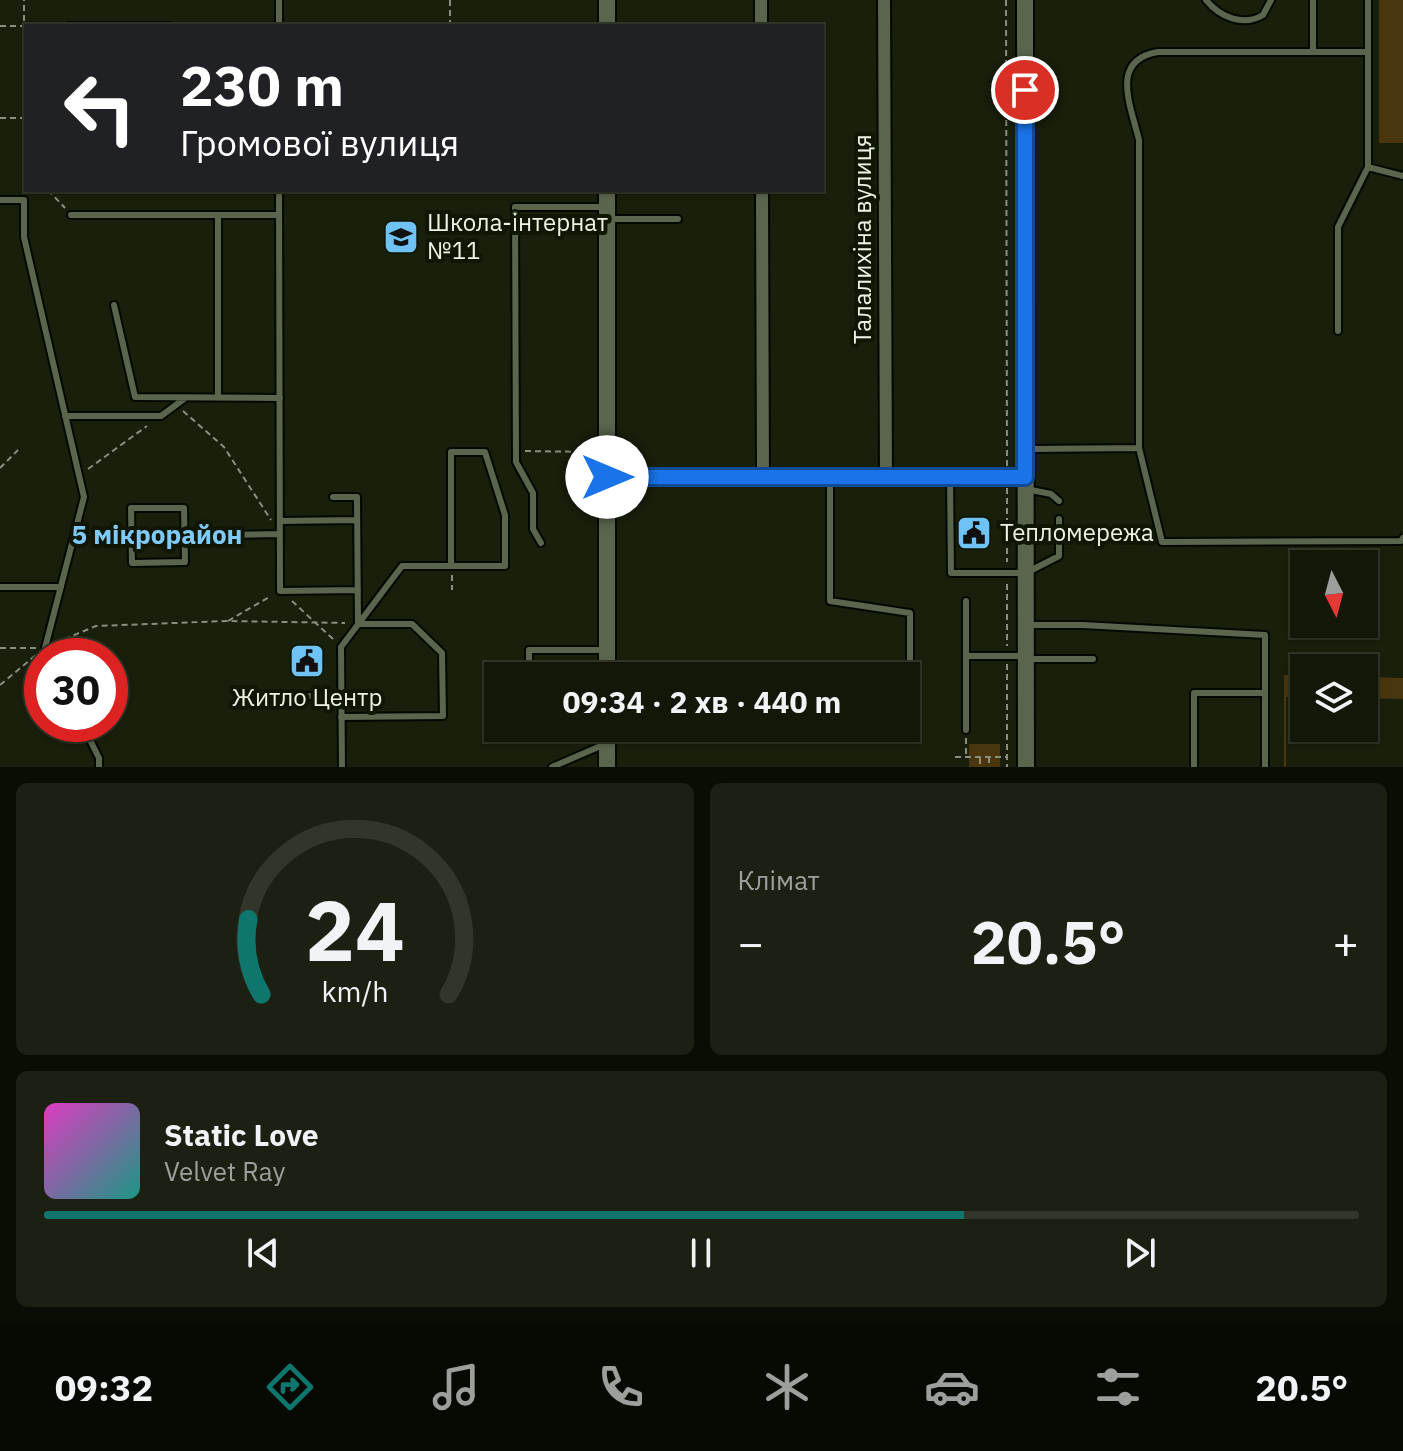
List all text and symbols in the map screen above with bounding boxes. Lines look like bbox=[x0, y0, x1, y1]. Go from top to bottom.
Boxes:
text: 230 m bbox=[180, 49, 344, 121]
icon: left bbox=[48, 56, 152, 160]
pin bbox=[991, 56, 1059, 124]
icon: arrive bbox=[1003, 68, 1047, 112]
text: Громової вулиця bbox=[180, 119, 459, 166]
street label: Талалихіна вулиця bbox=[846, 134, 878, 344]
place label: Школа-інтернат №11 bbox=[427, 206, 608, 266]
school or university icon: Школа-інтернат №11 bbox=[382, 218, 420, 256]
position arrow bbox=[565, 435, 649, 519]
public building icon: Тепломережа bbox=[955, 514, 993, 552]
place label: Тепломережа bbox=[1000, 516, 1154, 548]
district label: 5 мікрорайон bbox=[72, 517, 242, 551]
north arrow bbox=[1290, 550, 1378, 638]
map controls bbox=[1290, 550, 1378, 742]
speed limit sign: 30 bbox=[24, 638, 128, 742]
public building icon: Житло Центр bbox=[288, 642, 326, 680]
button: layers bbox=[1290, 654, 1378, 742]
place label: Житло Центр bbox=[232, 681, 382, 713]
text: 09:34 · 2 хв · 440 m bbox=[563, 682, 841, 721]
text: Клімат bbox=[738, 863, 820, 897]
text: 24 bbox=[305, 876, 405, 984]
text: 20.5° bbox=[971, 902, 1126, 981]
text: − bbox=[738, 914, 764, 971]
text: + bbox=[1333, 914, 1359, 971]
text: km/h bbox=[321, 973, 388, 1010]
text: Static Love bbox=[164, 1115, 319, 1154]
text: Velvet Ray bbox=[164, 1154, 285, 1188]
icon: previous bbox=[241, 1231, 285, 1275]
icon: pause bbox=[679, 1231, 723, 1275]
icon: next bbox=[1118, 1231, 1162, 1275]
icon: directions bbox=[262, 1359, 318, 1415]
icon: music bbox=[428, 1359, 484, 1415]
icon: phone bbox=[593, 1359, 649, 1415]
icon: climate bbox=[759, 1359, 815, 1415]
icon: car bbox=[924, 1359, 980, 1415]
icon: filters bbox=[1090, 1359, 1146, 1415]
text: 09:32 bbox=[55, 1364, 153, 1411]
text: 20.5° bbox=[1255, 1364, 1348, 1411]

